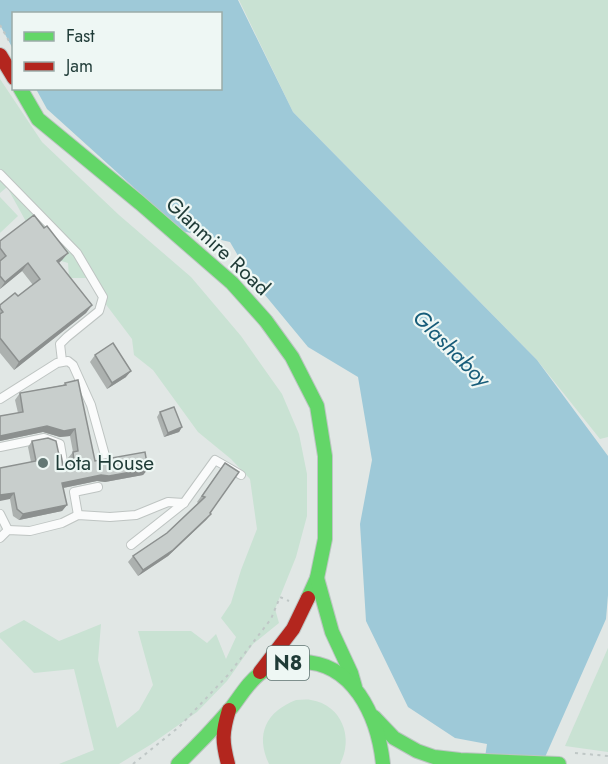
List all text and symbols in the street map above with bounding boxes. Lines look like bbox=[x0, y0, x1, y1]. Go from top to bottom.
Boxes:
legend bbox=[12, 12, 222, 90]
text: Fast bbox=[66, 23, 95, 49]
text: Jam bbox=[64, 53, 93, 79]
street label: Glanmire Road bbox=[159, 190, 277, 302]
water label: Glashaboy bbox=[406, 302, 499, 395]
place label: Lota House bbox=[55, 448, 154, 478]
marker: Lota House bbox=[36, 456, 50, 470]
road number: N8 bbox=[267, 646, 309, 680]

